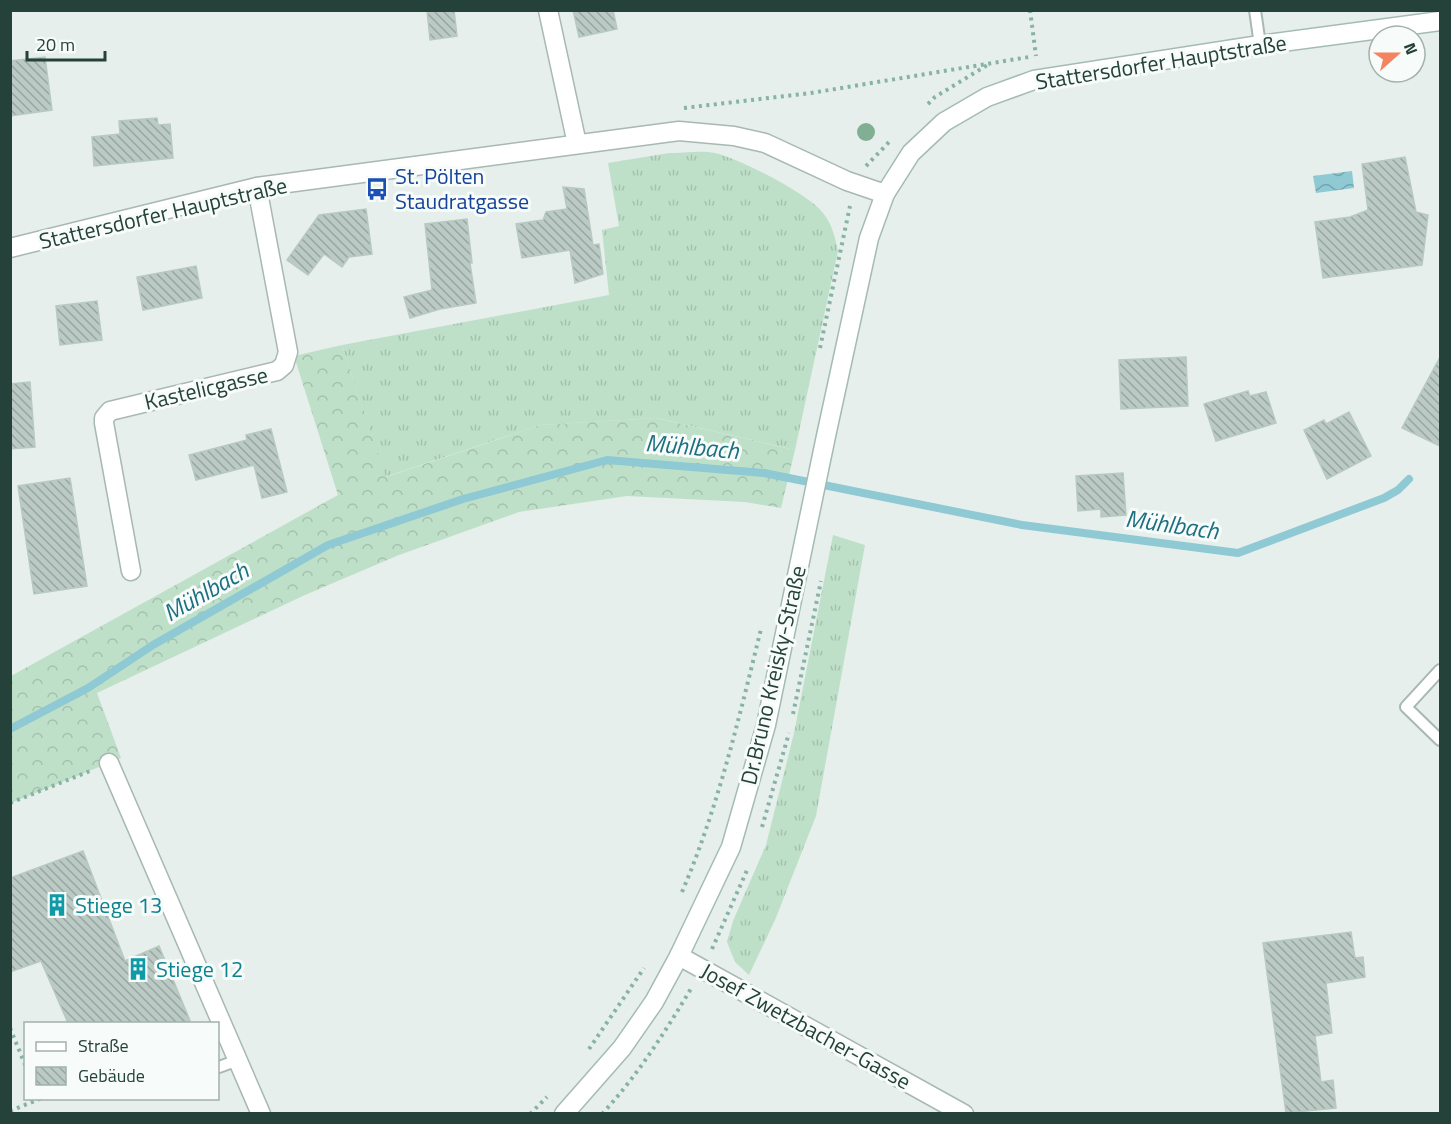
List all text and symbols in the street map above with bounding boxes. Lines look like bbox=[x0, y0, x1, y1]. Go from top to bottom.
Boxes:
scale bar bbox=[27, 24, 105, 62]
north arrow bbox=[1367, 24, 1427, 84]
street label: Stattersdorfer Hauptstraße bbox=[1033, 25, 1289, 99]
text: 20 m bbox=[36, 31, 75, 58]
text: N bbox=[1398, 39, 1424, 58]
place label: St. Pölten Staudratgasse bbox=[395, 159, 529, 218]
street label: Stattersdorfer Hauptstraße bbox=[36, 168, 290, 258]
bus stop icon: St. Pölten Staudratgasse bbox=[364, 176, 390, 202]
street label: Kastelicgasse bbox=[141, 357, 271, 419]
water label: Mühlbach bbox=[644, 424, 741, 468]
water label: Mühlbach bbox=[1123, 500, 1222, 548]
water label: Mühlbach bbox=[156, 552, 256, 630]
street label: Dr.Bruno Kreisky-Straße bbox=[731, 562, 815, 788]
place label: Stiege 13 bbox=[75, 888, 162, 922]
building icon: Stiege 13 bbox=[44, 892, 70, 918]
place label: Stiege 12 bbox=[156, 952, 243, 986]
street label: Josef Zwetzbacher-Gasse bbox=[695, 954, 917, 1098]
building icon: Stiege 12 bbox=[125, 956, 151, 982]
legend bbox=[24, 1022, 219, 1100]
text: Straße bbox=[78, 1032, 129, 1059]
text: Gebäude bbox=[78, 1062, 145, 1089]

